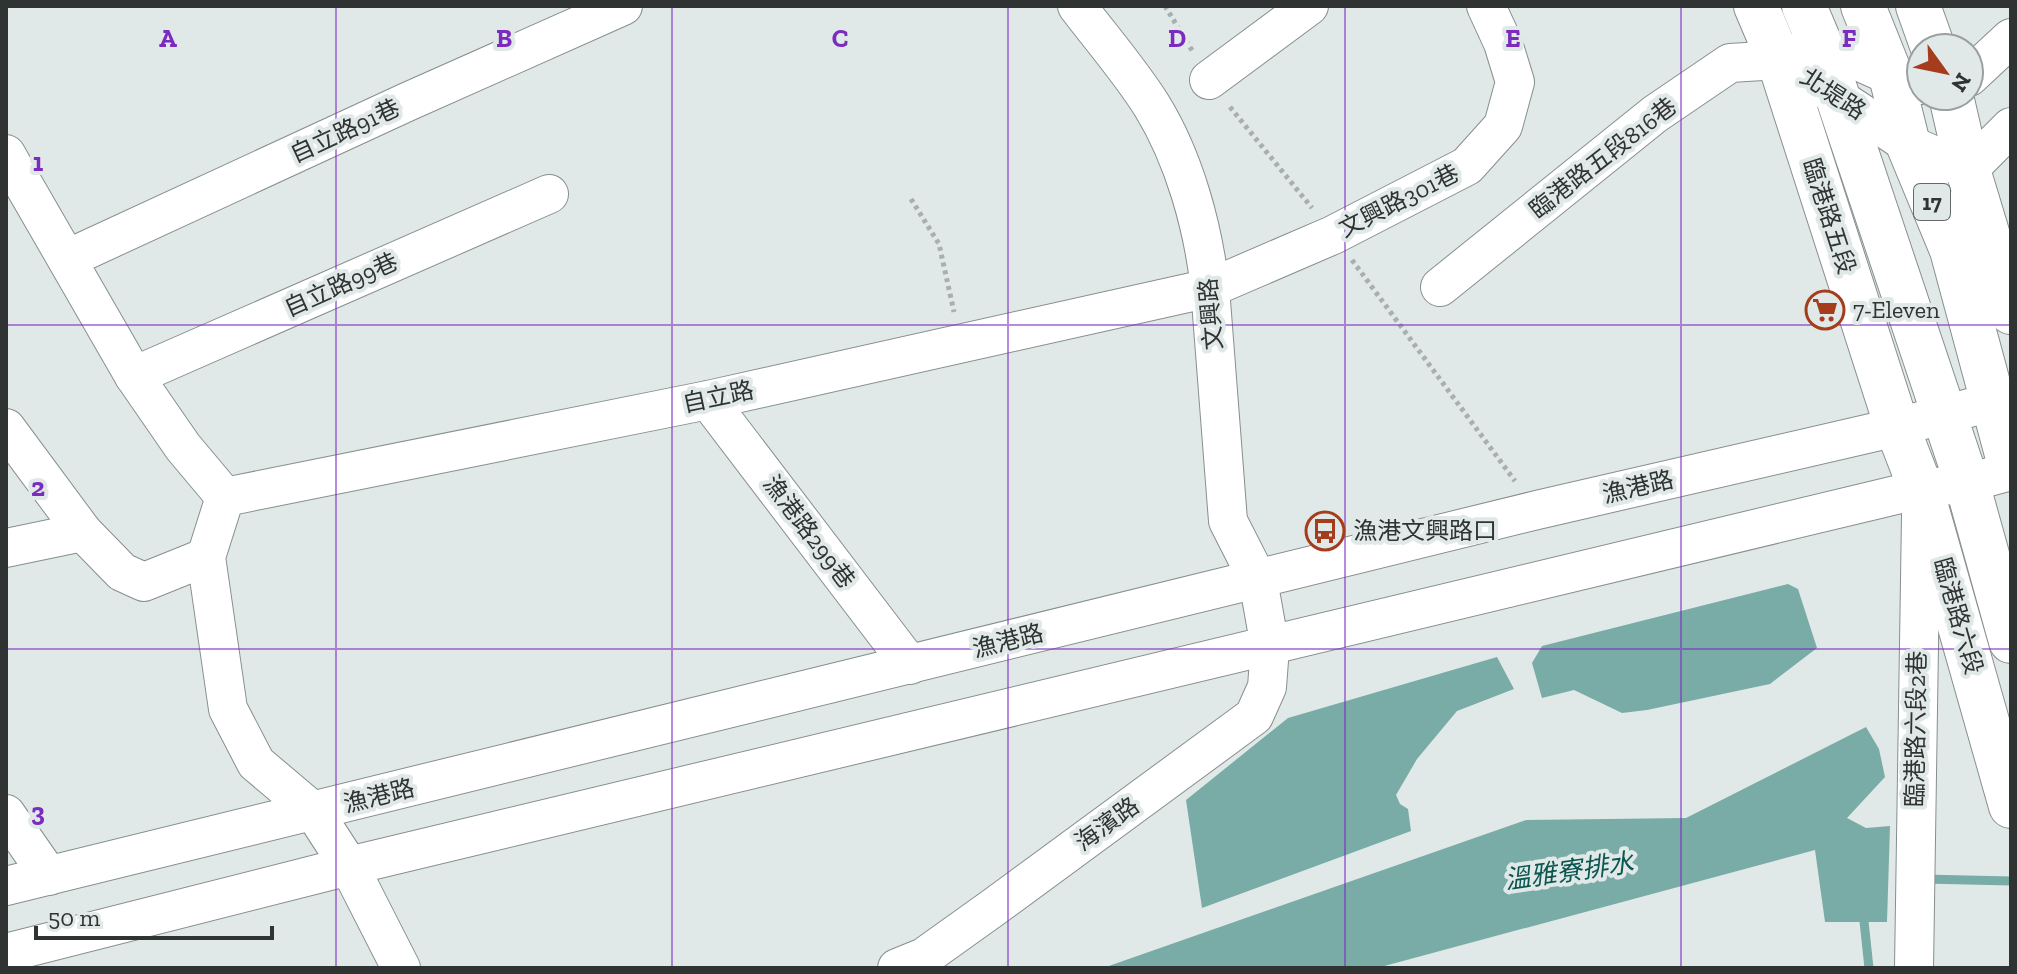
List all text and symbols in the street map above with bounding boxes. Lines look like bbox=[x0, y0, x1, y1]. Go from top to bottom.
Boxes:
text: A bbox=[159, 22, 177, 54]
text: B bbox=[496, 22, 512, 54]
text: C bbox=[832, 22, 848, 54]
text: D bbox=[1168, 22, 1186, 54]
text: E bbox=[1505, 22, 1521, 54]
text: F bbox=[1842, 22, 1857, 54]
north arrow bbox=[1905, 32, 1985, 112]
street label: 北堤路 bbox=[1795, 62, 1871, 125]
text: N bbox=[1945, 68, 1977, 97]
street label: 臨港路五段816巷 bbox=[1523, 91, 1682, 224]
street label: 自立路91巷 bbox=[285, 92, 404, 169]
text: 1 bbox=[33, 146, 44, 178]
street label: 臨港路五段 bbox=[1797, 154, 1862, 277]
street label: 文興路301巷 bbox=[1334, 158, 1464, 243]
road number: 17 bbox=[1914, 184, 1950, 220]
street label: 自立路99巷 bbox=[279, 247, 402, 322]
street label: 文興路 bbox=[1193, 277, 1228, 351]
supermarket icon: 7-Eleven bbox=[1804, 289, 1846, 331]
place label: 7-Eleven bbox=[1853, 295, 1940, 324]
street label: 自立路 bbox=[680, 375, 756, 418]
street label: 漁港路 bbox=[1600, 464, 1676, 509]
street label: 漁港路299巷 bbox=[758, 470, 861, 594]
text: 2 bbox=[31, 471, 45, 503]
bus stop icon: 漁港文興路口 bbox=[1304, 510, 1346, 552]
place label: 漁港文興路口 bbox=[1353, 516, 1497, 545]
street label: 臨港路六段 bbox=[1928, 554, 1989, 678]
street label: 漁港路 bbox=[969, 618, 1046, 663]
street label: 臨港路六段2巷 bbox=[1900, 651, 1931, 807]
street label: 漁港路 bbox=[340, 773, 417, 818]
street label: 海濱路 bbox=[1069, 791, 1144, 856]
text: 3 bbox=[31, 796, 45, 828]
water label: 溫雅寮排水 bbox=[1502, 846, 1637, 896]
scale bar bbox=[36, 890, 272, 940]
text: 50 m bbox=[48, 903, 101, 932]

